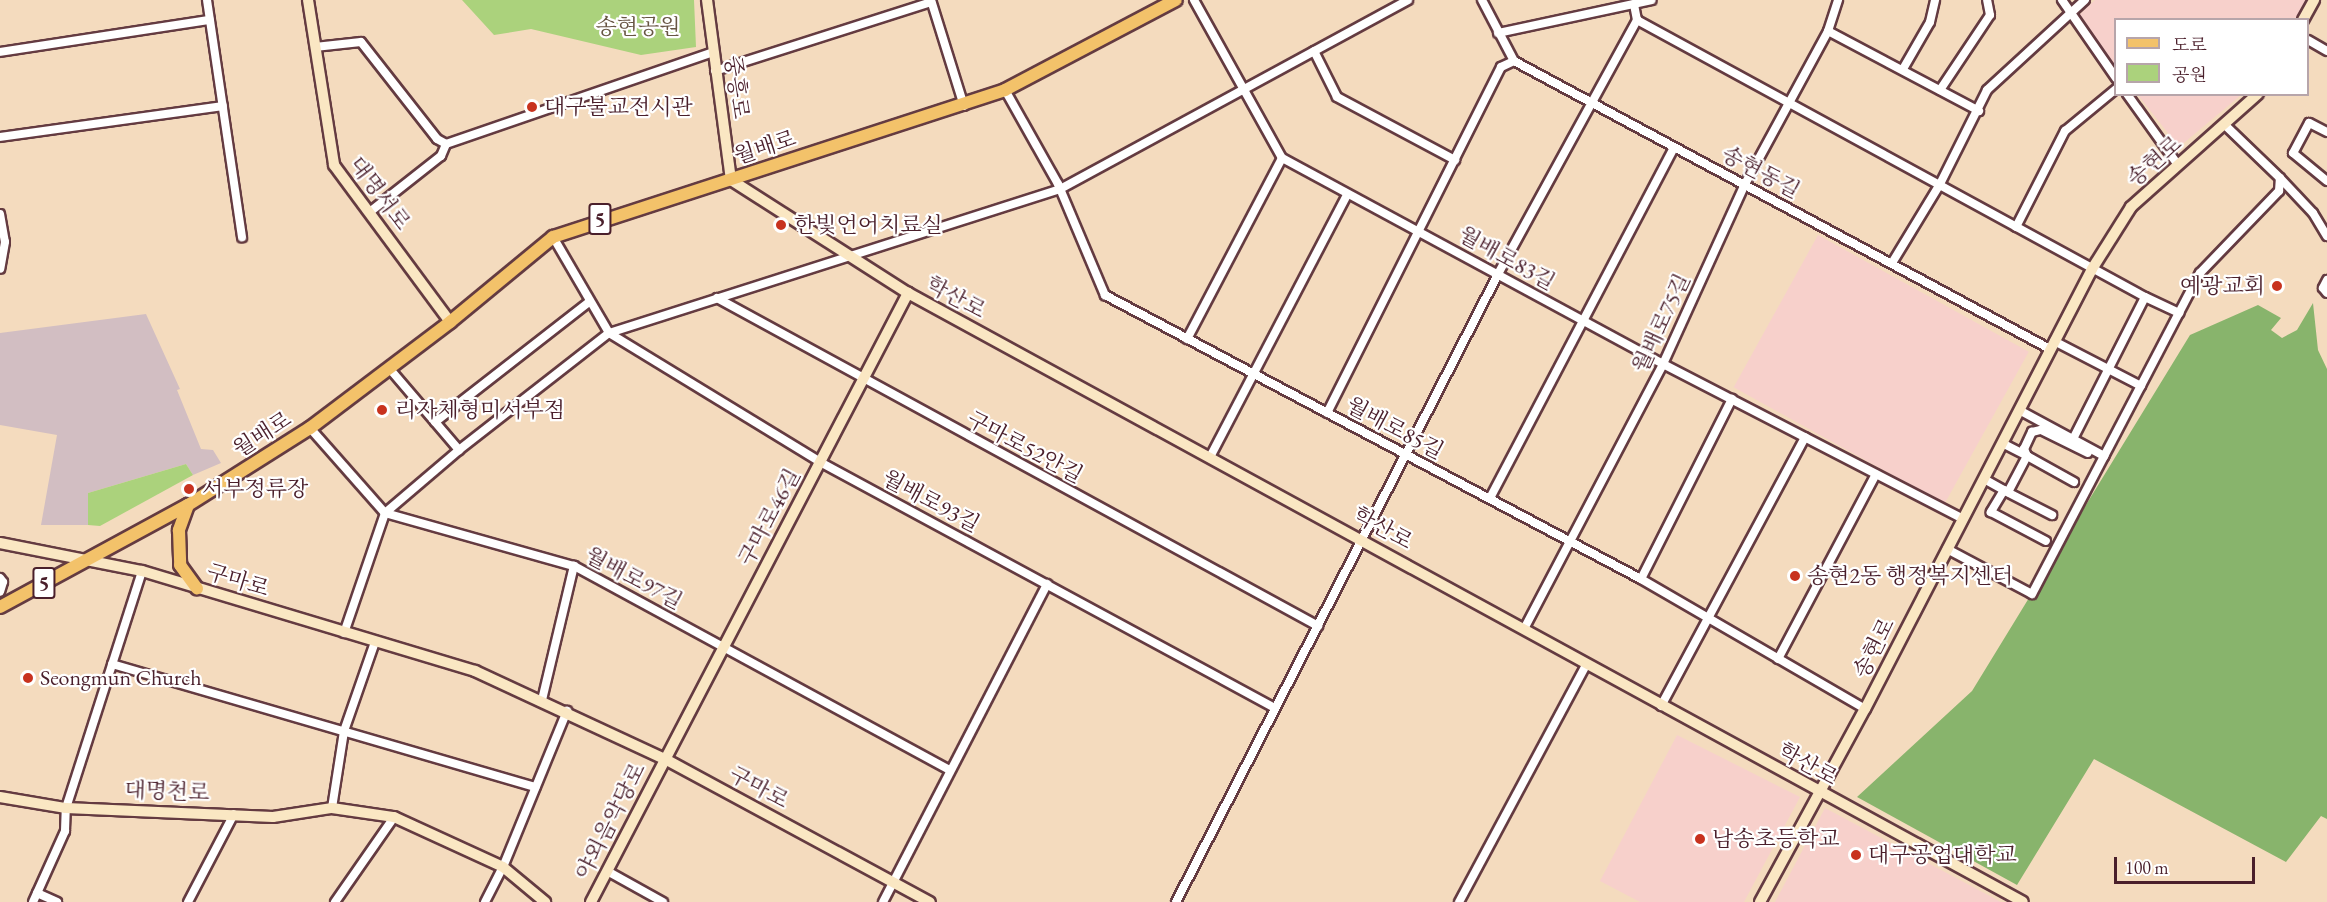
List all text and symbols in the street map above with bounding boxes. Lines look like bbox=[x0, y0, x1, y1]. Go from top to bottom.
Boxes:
park label: 송현공원 bbox=[595, 14, 681, 40]
legend bbox=[2114, 18, 2309, 96]
text: 도로 bbox=[2172, 33, 2207, 56]
street label: 중흥로 bbox=[719, 54, 755, 120]
text: 공원 bbox=[2172, 63, 2207, 86]
place label: 대구불교전시관 bbox=[544, 94, 693, 120]
marker: 대구불교전시관 bbox=[525, 100, 539, 114]
street label: 월배로 bbox=[731, 125, 799, 169]
street label: 송현로 bbox=[2121, 130, 2187, 192]
street label: 송현동길 bbox=[1717, 140, 1805, 204]
street label: 대명서로 bbox=[344, 151, 416, 235]
road number: 5 bbox=[588, 201, 612, 237]
place label: 한빛언어치료실 bbox=[794, 212, 943, 238]
marker: 한빛언어치료실 bbox=[772, 216, 790, 234]
street label: 월배로83길 bbox=[1454, 221, 1560, 295]
street label: 월배로75길 bbox=[1627, 269, 1695, 377]
street label: 학산로 bbox=[922, 270, 990, 324]
place label: 예광교회 bbox=[2180, 273, 2265, 299]
marker: 예광교회 bbox=[2270, 279, 2284, 293]
street label: 월배로85길 bbox=[1342, 391, 1448, 465]
place label: 리자체형미서부점 bbox=[395, 397, 565, 423]
marker: 리자체형미서부점 bbox=[373, 401, 391, 419]
street label: 구마로52안길 bbox=[963, 405, 1087, 489]
street label: 월배로 bbox=[228, 406, 296, 462]
street label: 구마로46길 bbox=[732, 464, 806, 570]
street label: 월배로93길 bbox=[878, 464, 984, 538]
place label: 서부정류장 bbox=[202, 476, 308, 502]
marker: 서부정류장 bbox=[180, 480, 198, 498]
street label: 학산로 bbox=[1349, 501, 1417, 555]
street label: 월배로97길 bbox=[581, 541, 687, 615]
street label: 구마로 bbox=[204, 558, 272, 602]
place label: 송현2동 행정복지센터 bbox=[1807, 563, 2013, 589]
road number: 5 bbox=[32, 565, 56, 601]
marker: 송현2동 행정복지센터 bbox=[1788, 569, 1802, 583]
street label: 송현로 bbox=[1848, 614, 1900, 682]
place label: Seongmun Church bbox=[40, 665, 202, 691]
marker: Seongmun Church bbox=[21, 671, 35, 685]
street label: 학산로 bbox=[1774, 737, 1842, 791]
street label: 야외음악당로 bbox=[569, 758, 651, 884]
street label: 구마로 bbox=[725, 760, 793, 814]
street label: 대명천로 bbox=[124, 776, 210, 806]
place label: 남송초등학교 bbox=[1712, 826, 1840, 852]
marker: 남송초등학교 bbox=[1693, 832, 1707, 846]
place label: 대구공업대학교 bbox=[1868, 842, 2017, 868]
scale bar bbox=[2117, 845, 2258, 883]
marker: 대구공업대학교 bbox=[1849, 848, 1863, 862]
text: 100 m bbox=[2125, 856, 2169, 879]

